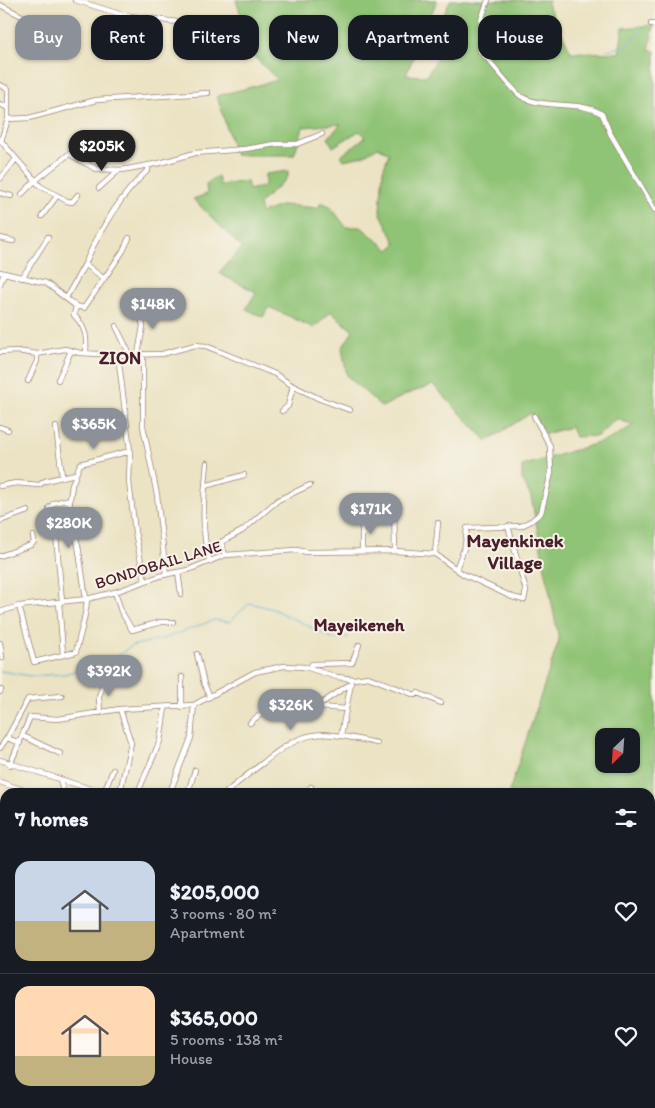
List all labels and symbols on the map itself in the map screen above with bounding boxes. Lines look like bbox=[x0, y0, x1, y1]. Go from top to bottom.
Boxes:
pin: $205K bbox=[67, 130, 137, 172]
pin: $148K bbox=[118, 288, 188, 330]
district label: ZION bbox=[99, 347, 141, 369]
pin: $365K bbox=[59, 408, 129, 450]
pin: $171K bbox=[336, 492, 406, 535]
pin: $280K bbox=[34, 506, 104, 549]
district label: Mayenkinek Village bbox=[467, 529, 564, 574]
street label: BONDOBAIL LANE bbox=[93, 536, 224, 593]
district label: Mayeikeneh bbox=[313, 614, 405, 636]
pin: $392K bbox=[74, 654, 144, 697]
pin: $326K bbox=[256, 688, 326, 731]
north arrow bbox=[595, 728, 640, 772]

